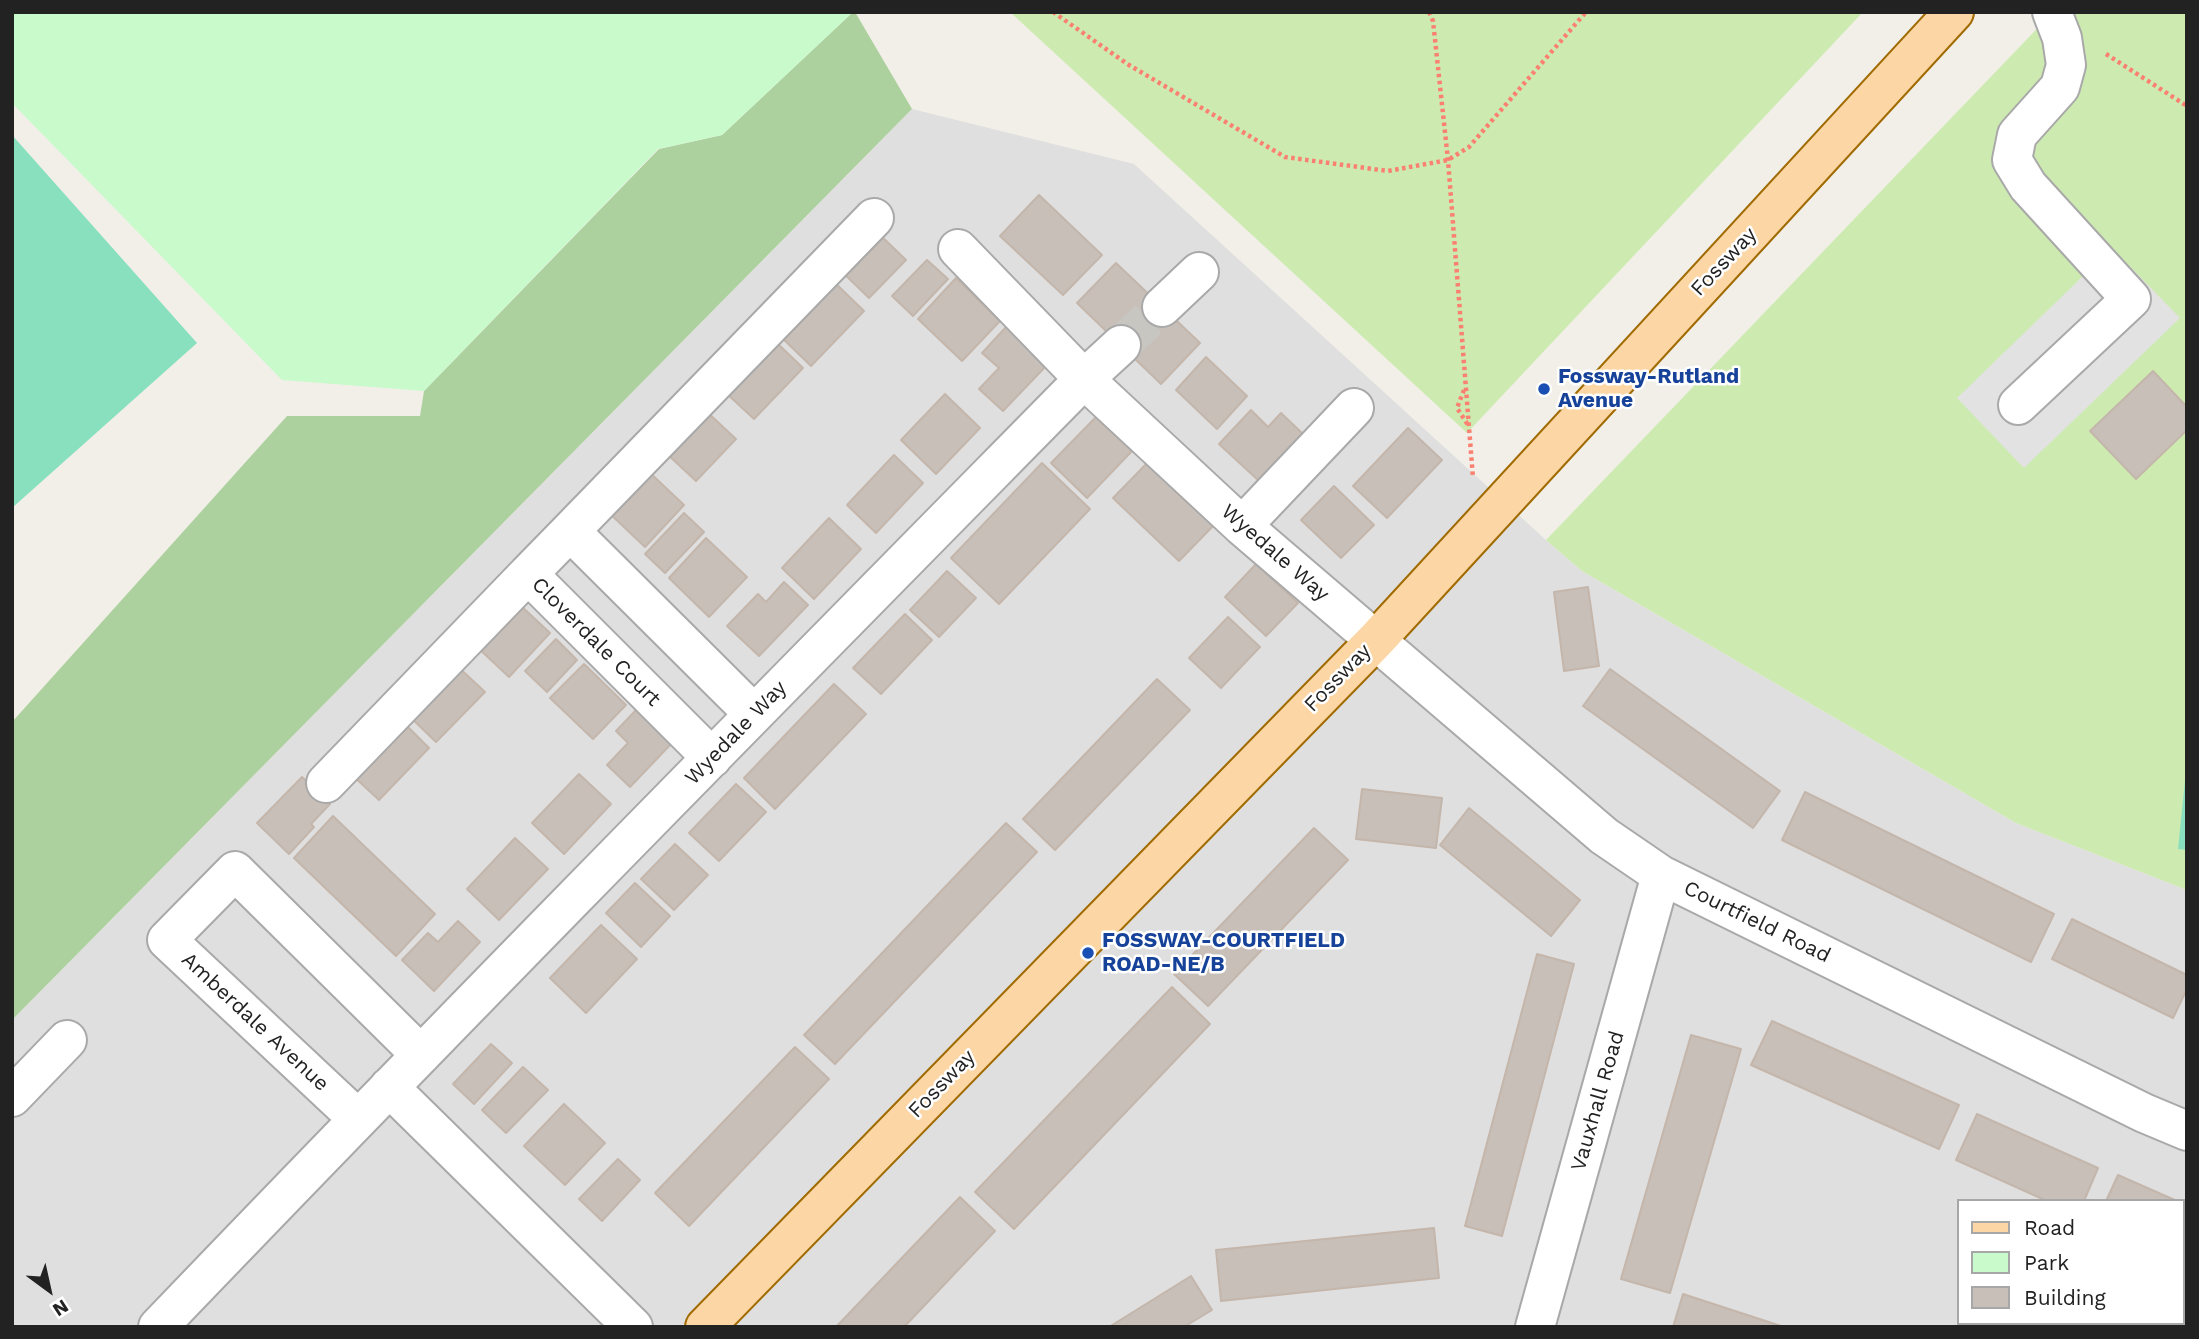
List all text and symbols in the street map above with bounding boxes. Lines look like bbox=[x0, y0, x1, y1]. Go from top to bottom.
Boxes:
street label: Fossway bbox=[1686, 222, 1762, 302]
place label: Fossway-Rutland Avenue bbox=[1558, 364, 1739, 414]
marker: Fossway-Rutland Avenue bbox=[1536, 381, 1552, 397]
street label: Wyedale Way bbox=[1216, 499, 1334, 607]
street label: Cloverdale Court bbox=[526, 572, 666, 712]
street label: Fossway bbox=[1299, 639, 1377, 717]
street label: Wyedale Way bbox=[680, 676, 792, 790]
street label: Courtfield Road bbox=[1679, 876, 1835, 968]
place label: FOSSWAY-COURTFIELD ROAD-NE/B bbox=[1102, 928, 1345, 978]
marker: FOSSWAY-COURTFIELD ROAD-NE/B bbox=[1080, 945, 1096, 961]
street label: Amberdale Avenue bbox=[176, 947, 334, 1097]
street label: Vauxhall Road bbox=[1566, 1028, 1630, 1174]
street label: Fossway bbox=[903, 1045, 981, 1123]
legend bbox=[1958, 1199, 2185, 1325]
text: Road bbox=[2024, 1215, 2075, 1240]
text: Park bbox=[2024, 1250, 2069, 1275]
north arrow bbox=[14, 1255, 84, 1325]
text: Building bbox=[2024, 1285, 2106, 1310]
text: N bbox=[49, 1295, 73, 1322]

